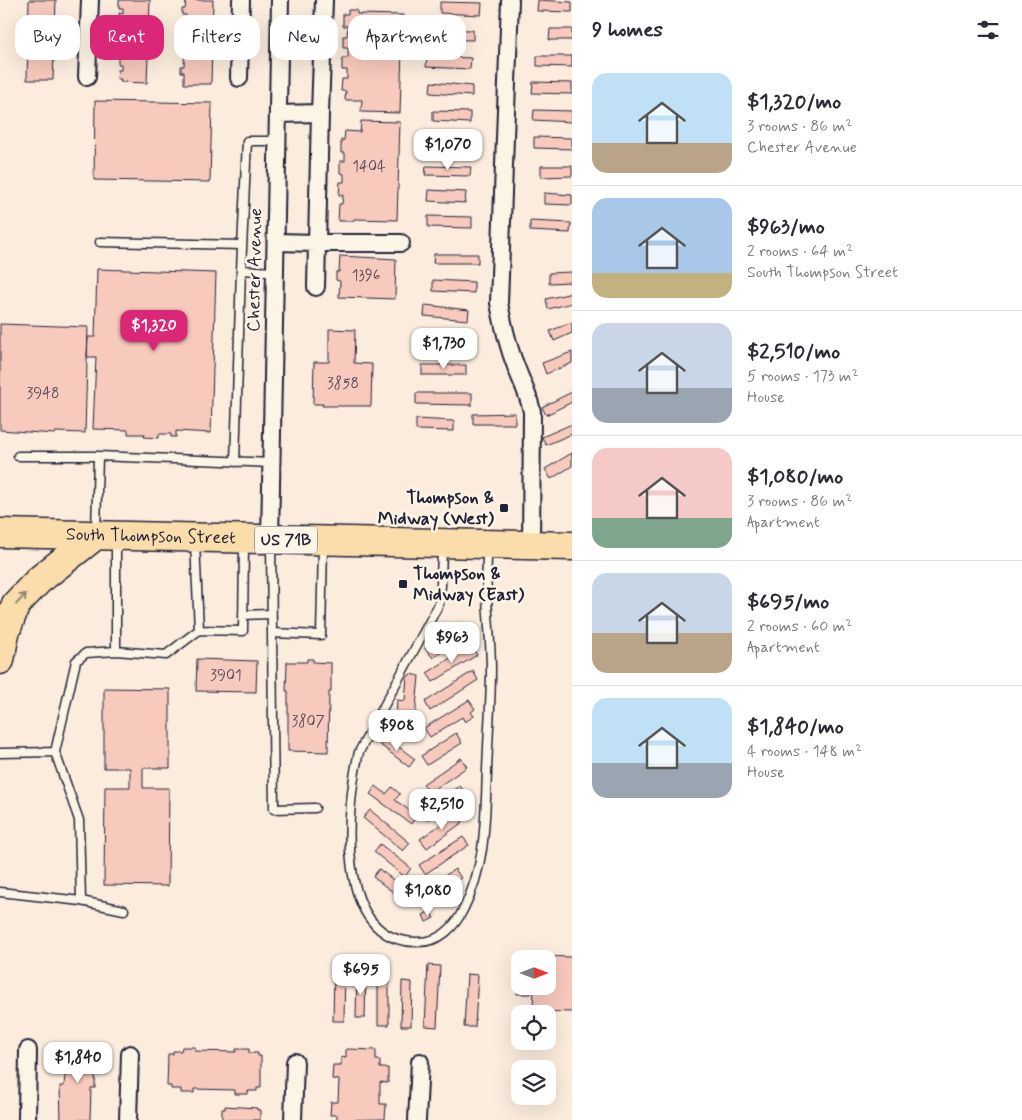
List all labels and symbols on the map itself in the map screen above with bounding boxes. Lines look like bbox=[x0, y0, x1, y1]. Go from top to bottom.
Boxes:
pin: $1,070 bbox=[407, 128, 489, 171]
house number: 1404 bbox=[352, 157, 386, 177]
street label: Chester Avenue bbox=[242, 208, 268, 332]
house number: 1396 bbox=[352, 266, 381, 286]
pin: $1,320 bbox=[113, 310, 195, 352]
pin: $1,730 bbox=[403, 328, 485, 370]
house number: 3858 bbox=[327, 374, 359, 394]
house number: 3948 bbox=[26, 384, 60, 404]
place label: Thompson & Midway (West) bbox=[378, 486, 495, 531]
marker: Thompson & Midway (West) bbox=[498, 502, 510, 514]
street label: South Thompson Street bbox=[66, 523, 237, 550]
road number: US 71B bbox=[255, 526, 317, 554]
place label: Thompson & Midway (East) bbox=[413, 562, 525, 607]
marker: Thompson & Midway (East) bbox=[397, 578, 409, 590]
one-way arrow bbox=[15, 592, 27, 605]
pin: $963 bbox=[422, 622, 482, 664]
house number: 3901 bbox=[210, 666, 242, 686]
pin: $908 bbox=[367, 710, 427, 752]
house number: 3807 bbox=[291, 712, 325, 732]
pin: $2,510 bbox=[401, 788, 483, 831]
pin: $1,080 bbox=[387, 874, 469, 917]
north arrow bbox=[511, 950, 556, 995]
pin: $695 bbox=[331, 954, 391, 996]
pin: $1,840 bbox=[37, 1042, 119, 1084]

